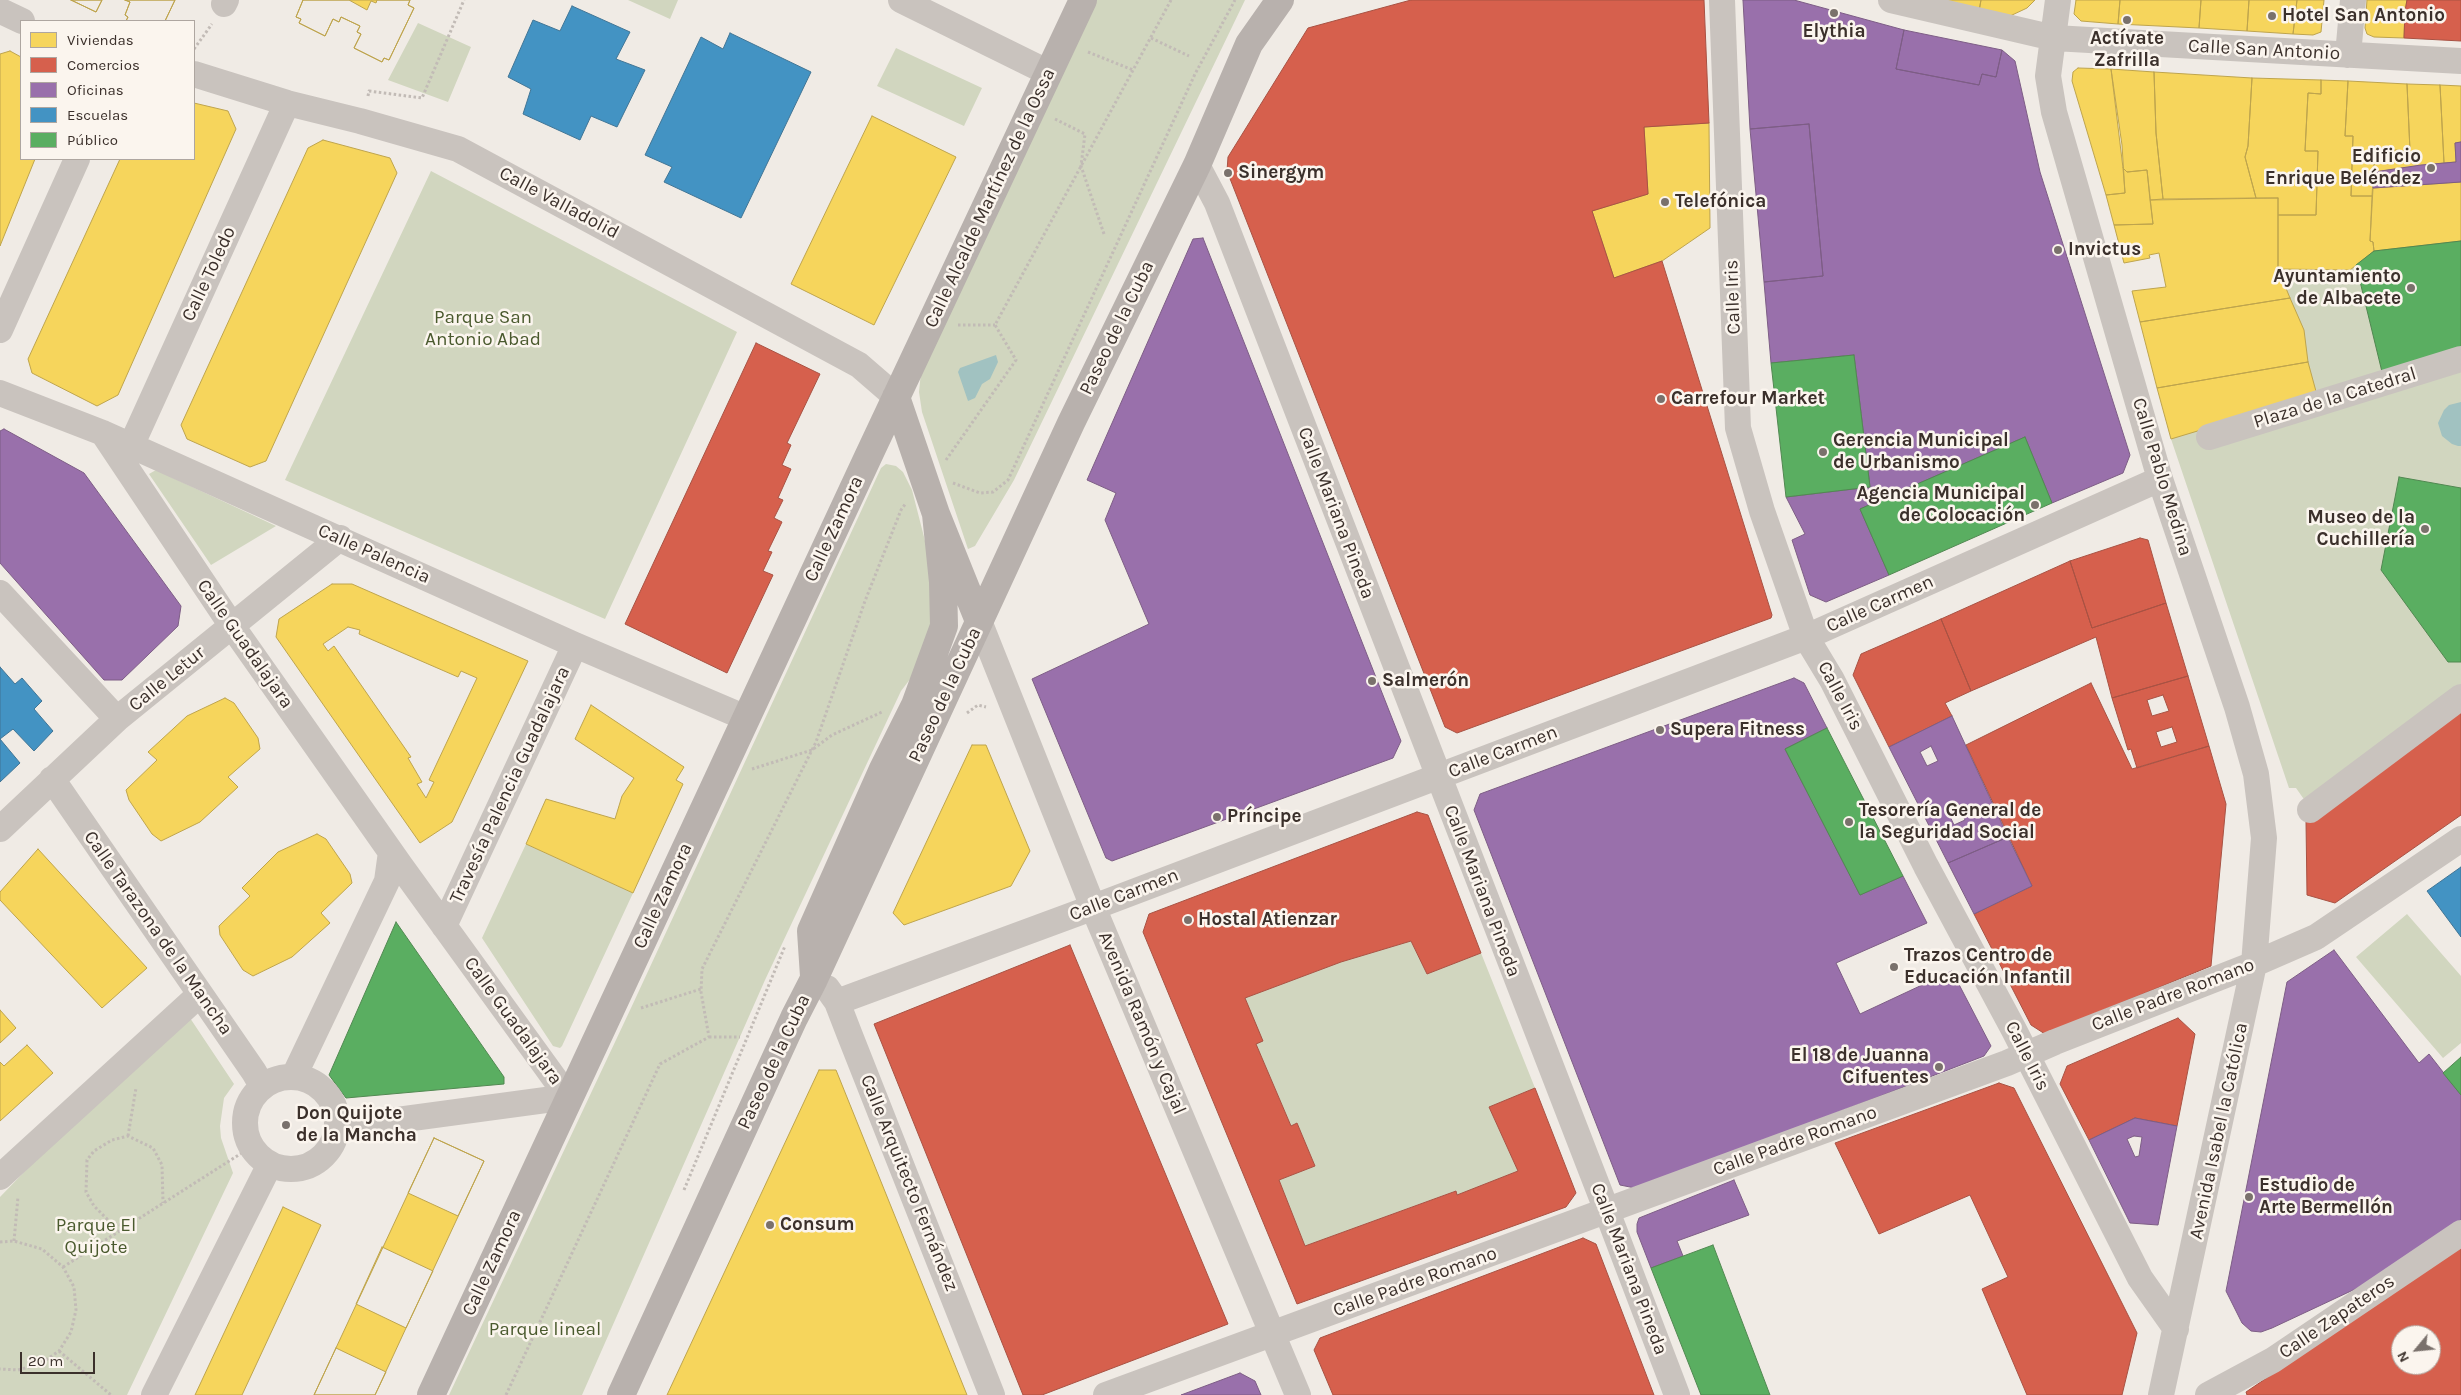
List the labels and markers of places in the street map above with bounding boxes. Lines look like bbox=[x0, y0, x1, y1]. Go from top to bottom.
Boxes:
place label: Hotel San Antonio bbox=[2282, 5, 2445, 27]
marker: Elythia bbox=[1828, 7, 1840, 19]
marker: Hotel San Antonio bbox=[2266, 10, 2278, 22]
marker: Actívate Zafrilla bbox=[2121, 14, 2133, 26]
place label: Elythia bbox=[1802, 21, 1866, 43]
place label: Actívate Zafrilla bbox=[2090, 28, 2164, 72]
place label: Edificio Enrique Beléndez bbox=[2265, 146, 2421, 190]
place label: Sinergym bbox=[1238, 162, 1324, 184]
marker: Edificio Enrique Beléndez bbox=[2425, 162, 2437, 174]
marker: Sinergym bbox=[1222, 167, 1234, 179]
place label: Telefónica bbox=[1675, 191, 1766, 213]
marker: Telefónica bbox=[1659, 196, 1671, 208]
place label: Invictus bbox=[2068, 239, 2141, 261]
marker: Invictus bbox=[2052, 244, 2064, 256]
place label: Ayuntamiento de Albacete bbox=[2273, 266, 2401, 310]
marker: Ayuntamiento de Albacete bbox=[2405, 282, 2417, 294]
place label: Carrefour Market bbox=[1671, 388, 1825, 410]
marker: Carrefour Market bbox=[1655, 393, 1667, 405]
place label: Gerencia Municipal de Urbanismo bbox=[1833, 430, 2009, 474]
marker: Gerencia Municipal de Urbanismo bbox=[1817, 446, 1829, 458]
place label: Agencia Municipal de Colocación bbox=[1857, 483, 2025, 527]
marker: Agencia Municipal de Colocación bbox=[2029, 499, 2041, 511]
place label: Museo de la Cuchillería bbox=[2307, 507, 2415, 551]
marker: Museo de la Cuchillería bbox=[2419, 523, 2431, 535]
place label: Salmerón bbox=[1382, 670, 1469, 692]
marker: Salmerón bbox=[1366, 675, 1378, 687]
place label: Supera Fitness bbox=[1670, 719, 1805, 741]
marker: Supera Fitness bbox=[1654, 724, 1666, 736]
place label: Tesorería General de la Seguridad Social bbox=[1859, 800, 2041, 844]
place label: Príncipe bbox=[1227, 806, 1302, 828]
marker: Príncipe bbox=[1211, 811, 1223, 823]
marker: Tesorería General de la Seguridad Social bbox=[1843, 816, 1855, 828]
place label: Hostal Atienzar bbox=[1198, 909, 1337, 931]
marker: Hostal Atienzar bbox=[1182, 914, 1194, 926]
place label: Trazos Centro de Educación Infantil bbox=[1904, 945, 2071, 989]
marker: Trazos Centro de Educación Infantil bbox=[1888, 961, 1900, 973]
place label: El 18 de Juanna Cifuentes bbox=[1791, 1045, 1929, 1089]
marker: El 18 de Juanna Cifuentes bbox=[1933, 1061, 1945, 1073]
place label: Don Quijote de la Mancha bbox=[296, 1103, 417, 1147]
marker: Don Quijote de la Mancha bbox=[280, 1119, 292, 1131]
place label: Estudio de Arte Bermellón bbox=[2259, 1175, 2393, 1219]
marker: Estudio de Arte Bermellón bbox=[2243, 1191, 2255, 1203]
place label: Consum bbox=[780, 1214, 855, 1236]
marker: Consum bbox=[764, 1219, 776, 1231]

